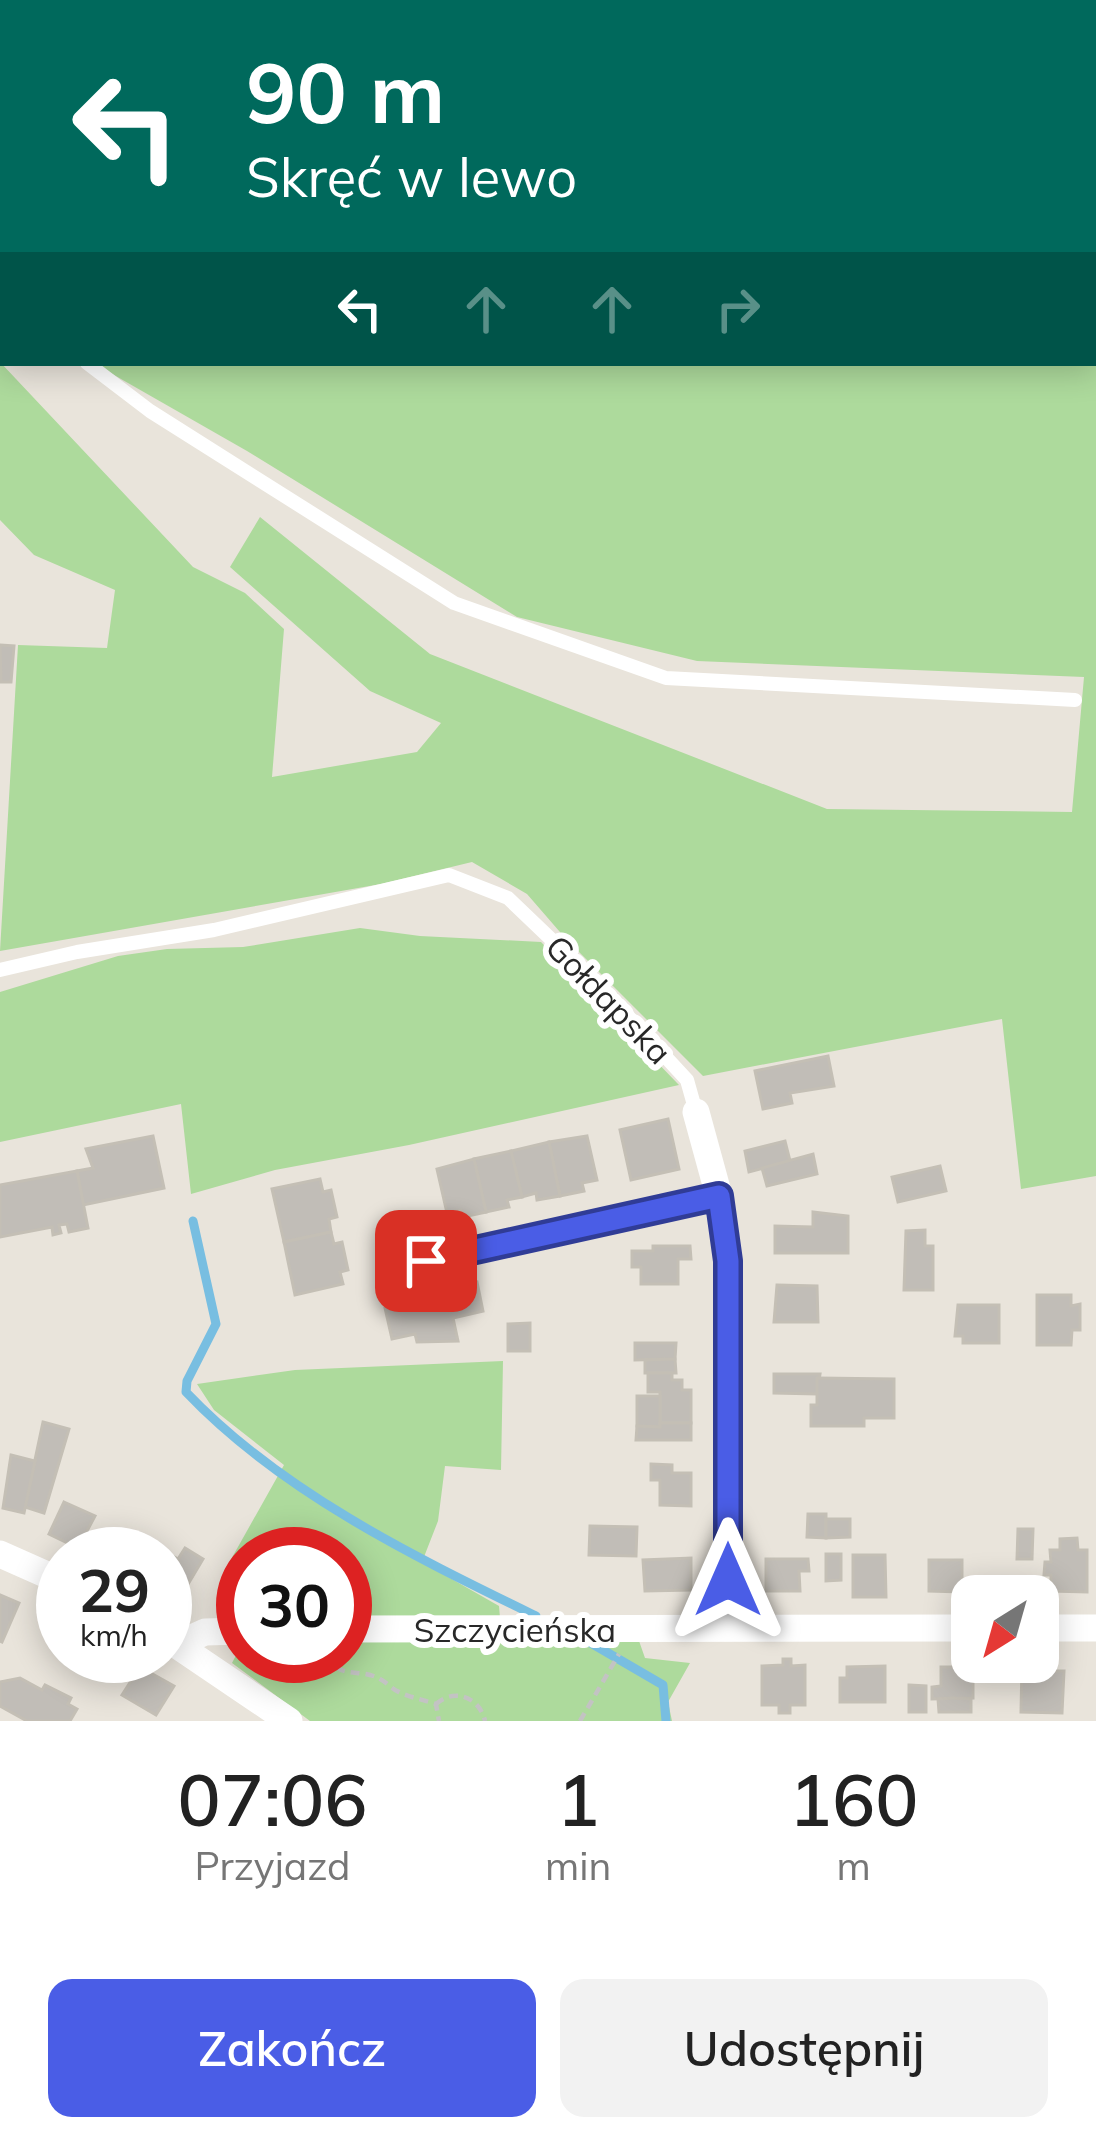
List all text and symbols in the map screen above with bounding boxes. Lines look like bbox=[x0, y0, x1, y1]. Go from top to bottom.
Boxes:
text: 90 m bbox=[246, 39, 445, 144]
icon: left bbox=[48, 48, 204, 204]
text: Skręć w lewo bbox=[246, 143, 577, 211]
icon: left bbox=[327, 276, 393, 342]
icon: ahead bbox=[453, 276, 519, 342]
icon: ahead bbox=[579, 276, 645, 342]
icon: right bbox=[705, 276, 771, 342]
street label: Gołdapska bbox=[538, 926, 680, 1072]
pin bbox=[375, 1210, 477, 1312]
icon: arrive bbox=[393, 1228, 459, 1294]
position arrow bbox=[665, 1517, 791, 1643]
speed limit sign: 30 bbox=[216, 1527, 372, 1683]
text: 29 bbox=[78, 1552, 150, 1627]
north arrow bbox=[951, 1575, 1059, 1683]
map controls bbox=[951, 1575, 1059, 1683]
street label: Szczycieńska bbox=[414, 1609, 616, 1650]
text: km/h bbox=[80, 1616, 148, 1654]
text: 07:06 bbox=[178, 1754, 367, 1844]
text: 1 bbox=[557, 1754, 600, 1844]
text: 160 bbox=[789, 1754, 918, 1844]
text: Przyjazd bbox=[195, 1841, 350, 1890]
text: min bbox=[545, 1841, 611, 1890]
text: m bbox=[837, 1841, 871, 1890]
button: Zakończ bbox=[48, 1979, 536, 2117]
button: Udostępnij bbox=[560, 1979, 1048, 2117]

